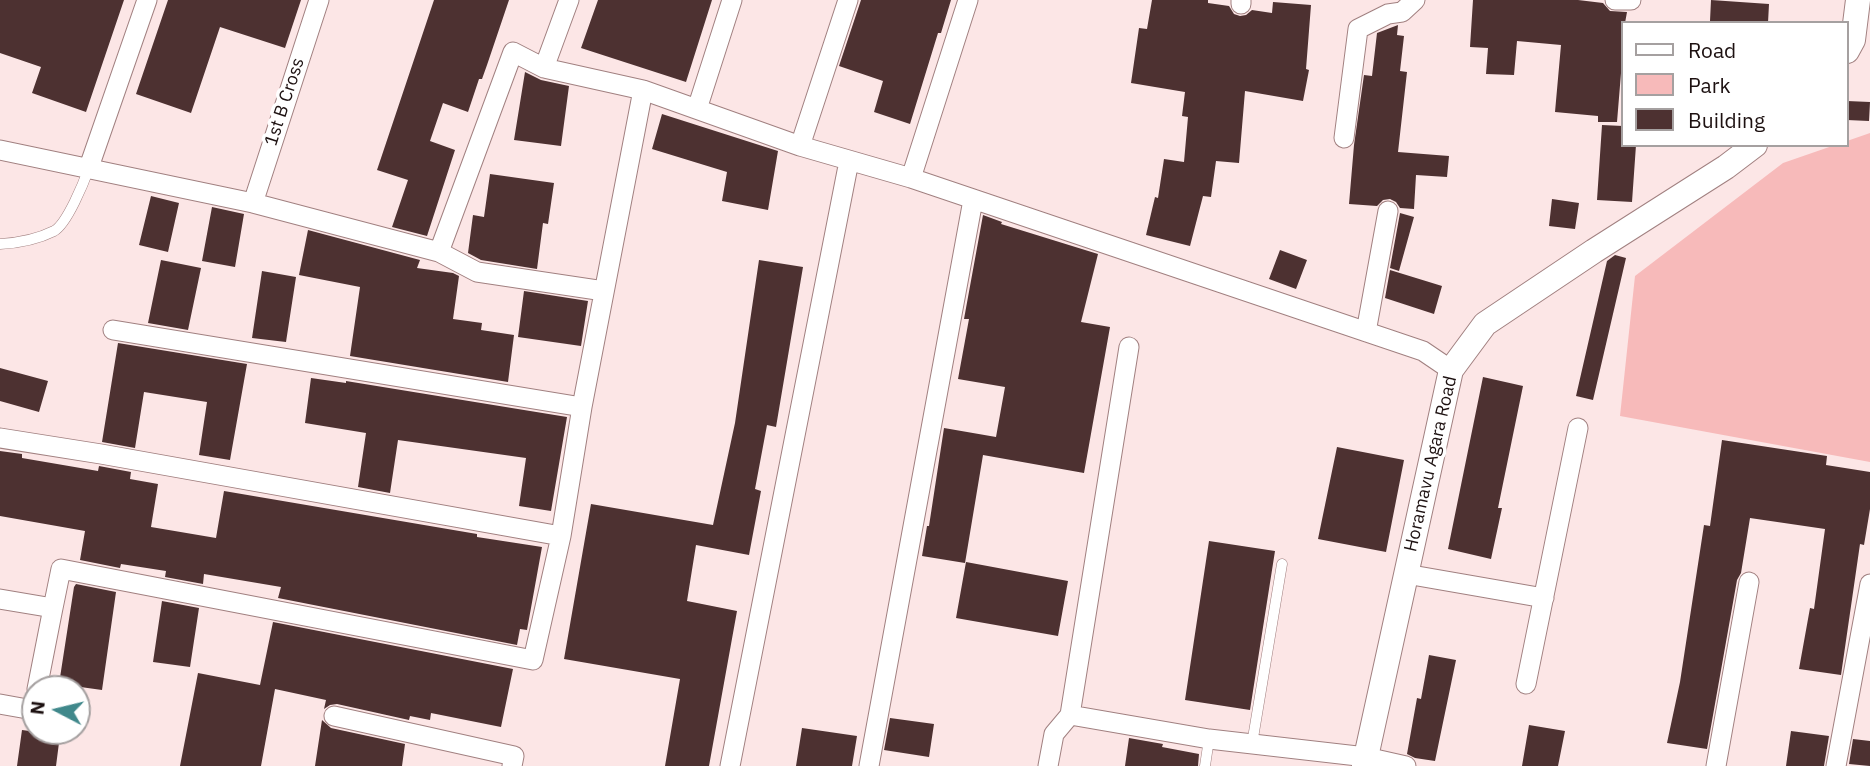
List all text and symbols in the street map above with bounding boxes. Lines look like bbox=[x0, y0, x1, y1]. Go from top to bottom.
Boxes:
legend bbox=[1622, 21, 1849, 147]
text: Road bbox=[1688, 36, 1736, 64]
street label: 1st B Cross bbox=[261, 55, 309, 149]
text: Park bbox=[1688, 71, 1731, 99]
text: Building bbox=[1688, 106, 1765, 134]
street label: Horamavu Agara Road bbox=[1400, 374, 1462, 554]
north arrow bbox=[21, 675, 91, 745]
text: N bbox=[24, 699, 50, 716]

